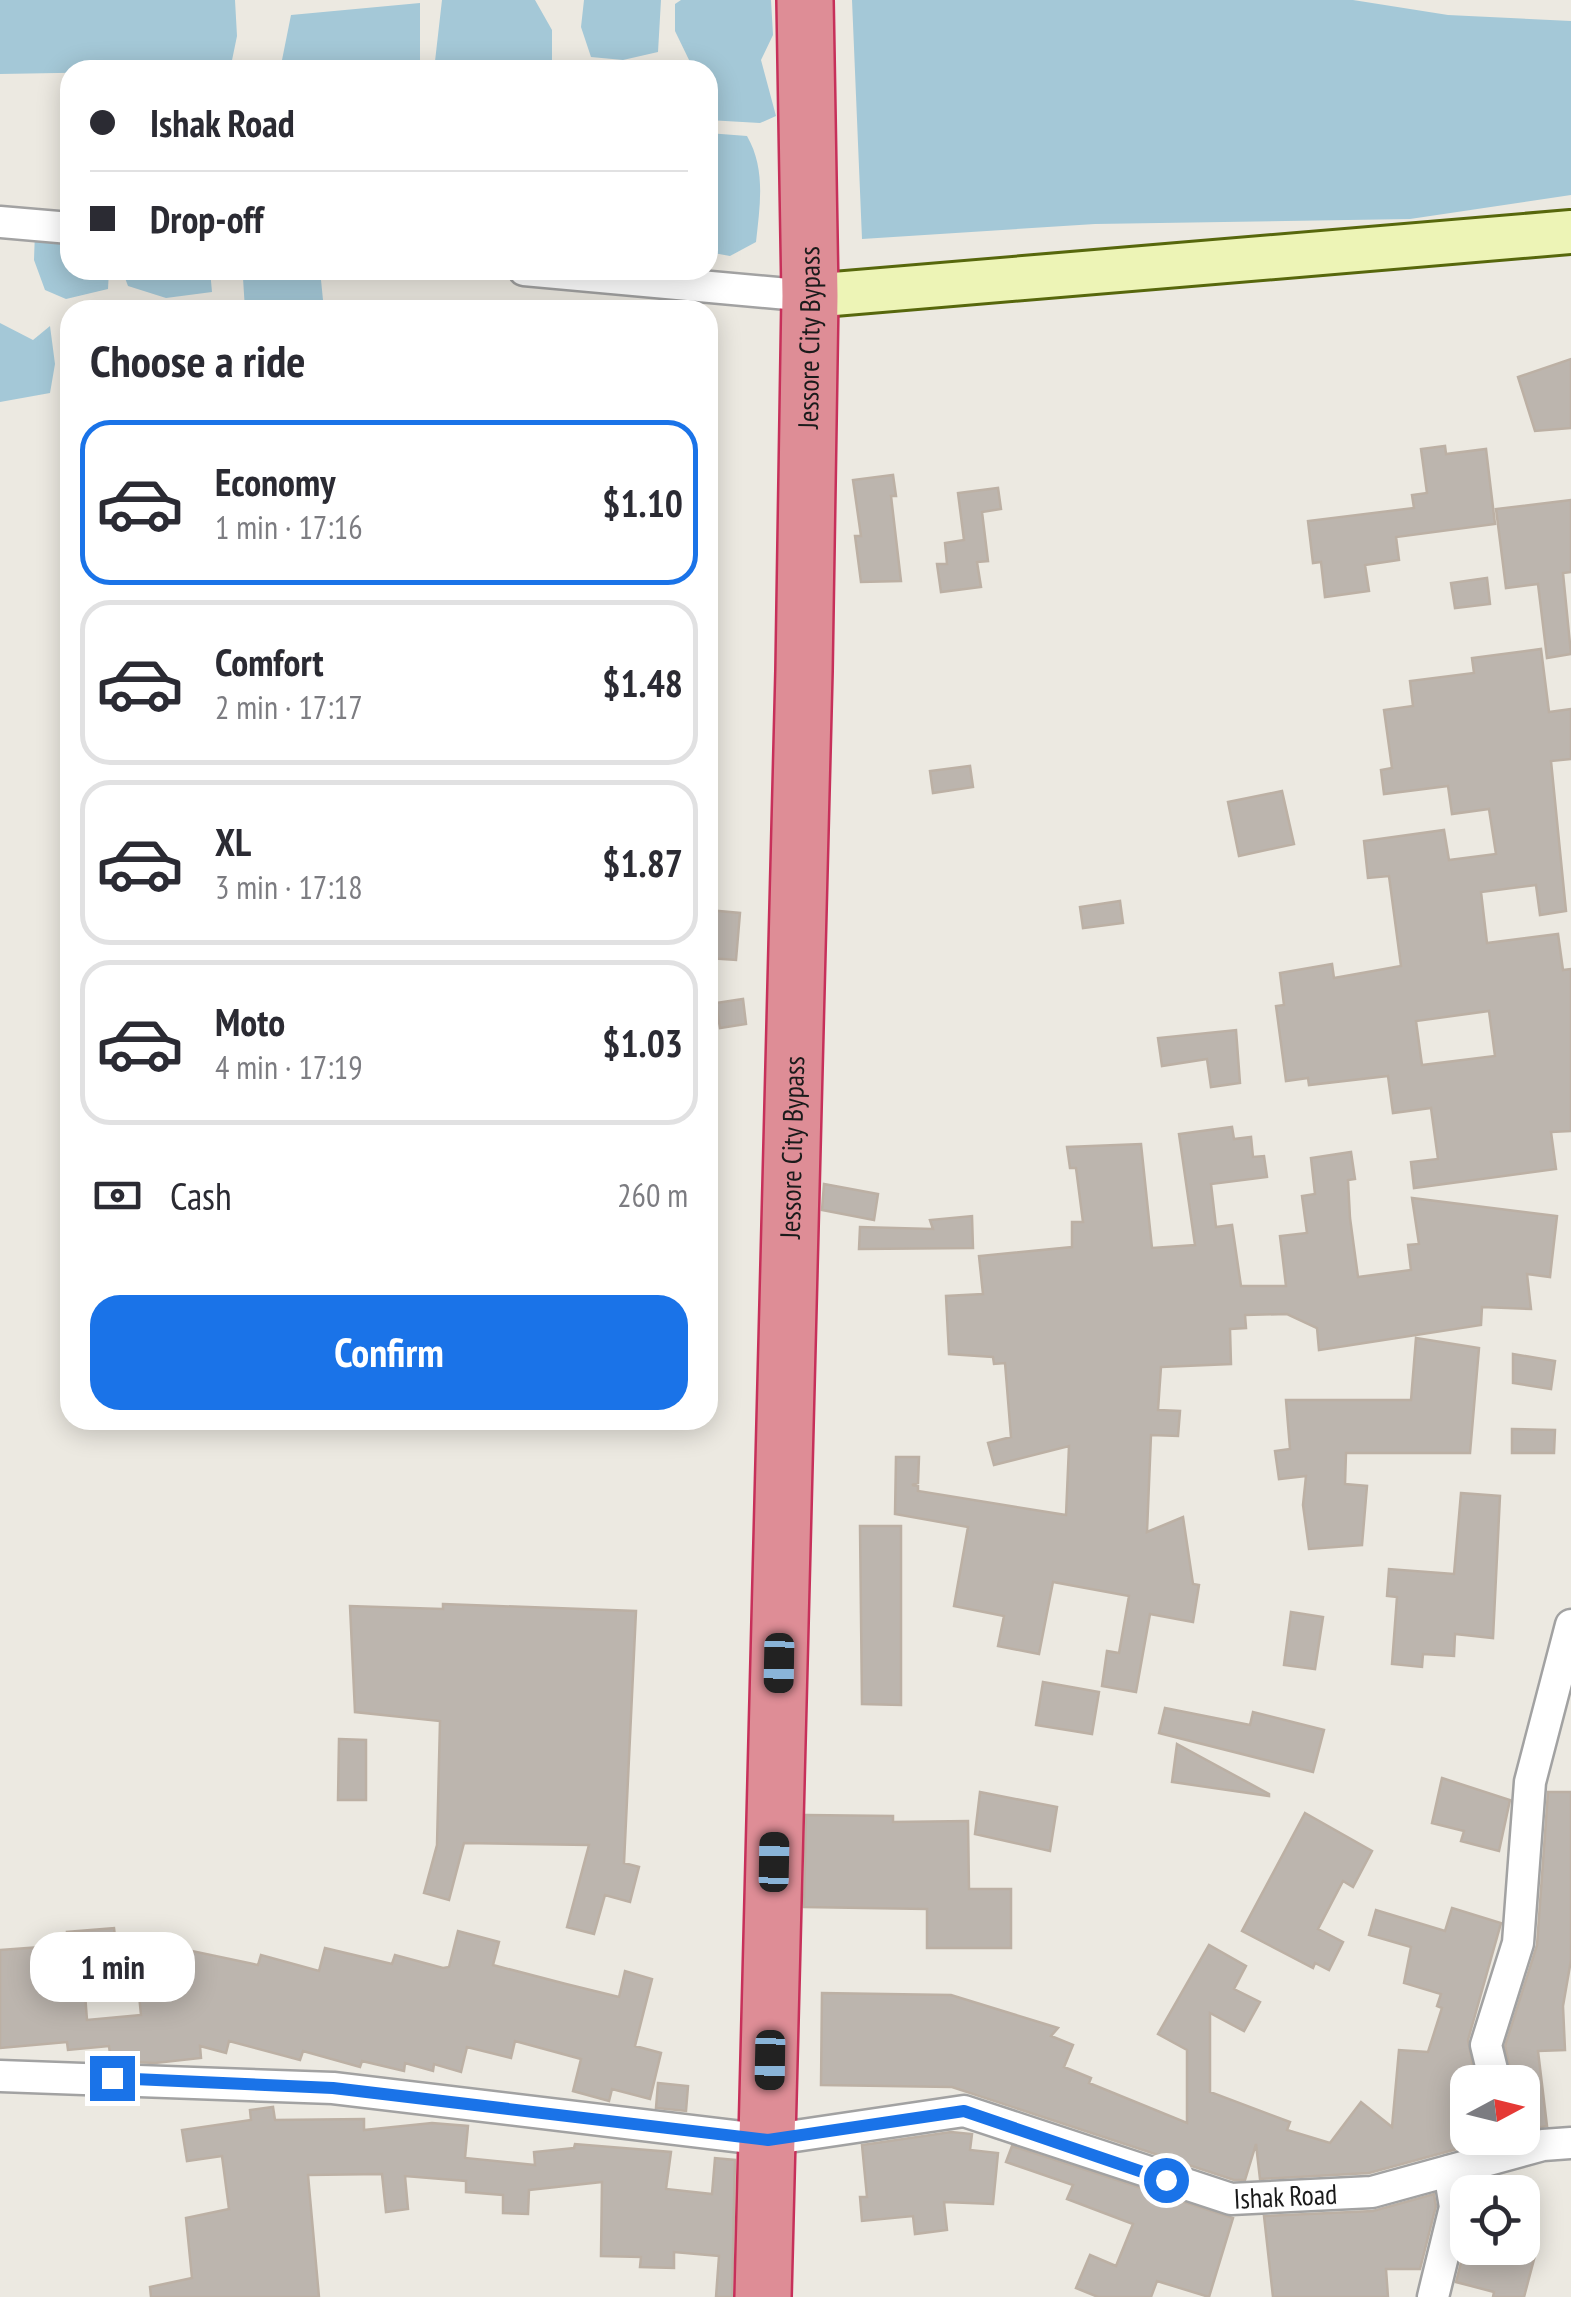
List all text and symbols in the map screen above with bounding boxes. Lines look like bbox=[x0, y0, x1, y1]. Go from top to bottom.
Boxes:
text: Ishak Road bbox=[150, 98, 295, 147]
text: Drop-off bbox=[150, 194, 264, 243]
street label: Jessore City Bypass bbox=[789, 246, 828, 430]
text: Choose a ride bbox=[90, 331, 305, 389]
text: Economy bbox=[215, 457, 335, 506]
icon: car bbox=[95, 458, 185, 548]
text: $1.10 bbox=[602, 478, 683, 527]
text: 1 min · 17:16 bbox=[215, 506, 363, 548]
text: Comfort bbox=[215, 637, 324, 686]
icon: car bbox=[95, 638, 185, 728]
text: $1.48 bbox=[602, 658, 683, 707]
text: 2 min · 17:17 bbox=[215, 686, 363, 728]
text: XL bbox=[215, 817, 251, 866]
icon: car bbox=[95, 818, 185, 908]
text: $1.87 bbox=[602, 838, 683, 887]
text: 3 min · 17:18 bbox=[215, 866, 363, 908]
text: Moto bbox=[215, 997, 285, 1046]
icon: car bbox=[95, 998, 185, 1088]
text: $1.03 bbox=[602, 1018, 683, 1067]
text: 4 min · 17:19 bbox=[215, 1046, 363, 1088]
street label: Jessore City Bypass bbox=[771, 1056, 812, 1240]
icon: cash bbox=[90, 1168, 145, 1223]
text: Cash bbox=[170, 1171, 232, 1220]
text: 260 m bbox=[617, 1174, 688, 1216]
button: Confirm bbox=[90, 1295, 688, 1410]
car bbox=[763, 1633, 795, 1693]
car bbox=[758, 1832, 790, 1892]
callout: 1 min bbox=[29, 1933, 194, 2003]
text: 1 min bbox=[80, 1946, 145, 1988]
car bbox=[754, 2030, 786, 2090]
route end bbox=[90, 2056, 135, 2101]
north arrow bbox=[1450, 2065, 1540, 2155]
map controls bbox=[1450, 2065, 1540, 2265]
route start bbox=[1144, 2158, 1189, 2203]
street label: Ishak Road bbox=[1233, 2175, 1338, 2217]
button: locate bbox=[1450, 2175, 1540, 2265]

